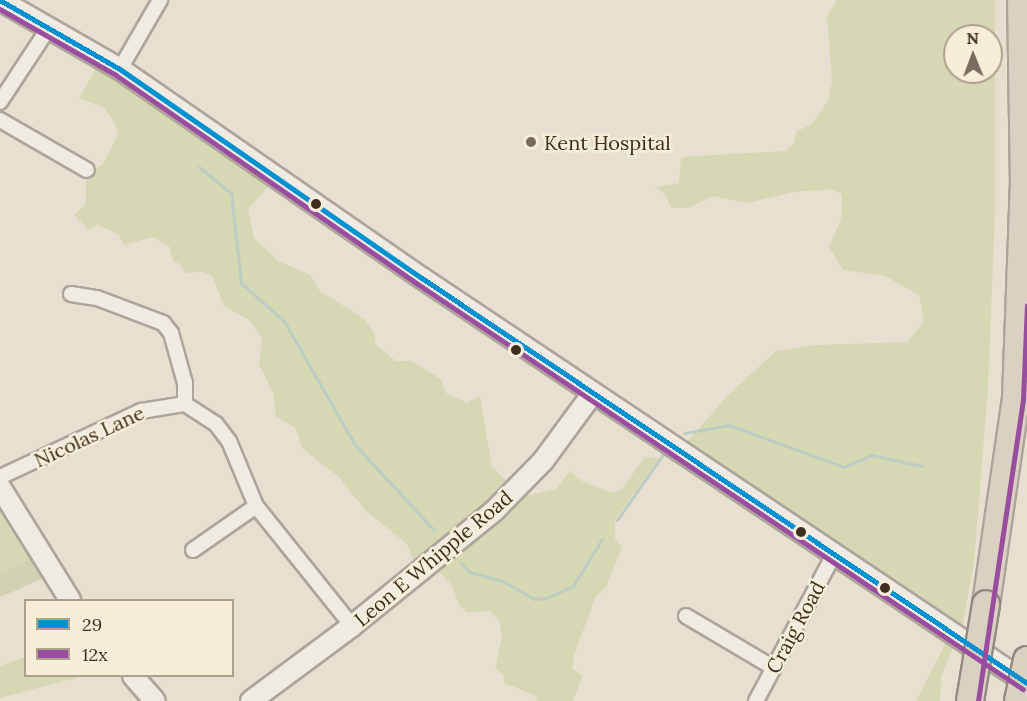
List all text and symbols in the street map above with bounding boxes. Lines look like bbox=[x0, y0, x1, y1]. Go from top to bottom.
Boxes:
north arrow bbox=[943, 24, 1003, 84]
text: N bbox=[966, 28, 979, 48]
place label: Kent Hospital bbox=[544, 130, 671, 154]
marker: Kent Hospital bbox=[522, 133, 540, 151]
unlabelled marker bbox=[310, 198, 322, 210]
unlabelled marker bbox=[510, 344, 522, 356]
street label: Nicolas Lane bbox=[30, 400, 148, 472]
street label: Leon E Whipple Road bbox=[349, 485, 517, 631]
unlabelled marker bbox=[795, 526, 807, 538]
street label: Craig Road bbox=[761, 577, 829, 677]
unlabelled marker bbox=[879, 582, 891, 594]
legend bbox=[24, 599, 234, 677]
text: 29 bbox=[82, 613, 102, 636]
text: 12x bbox=[82, 643, 108, 666]

